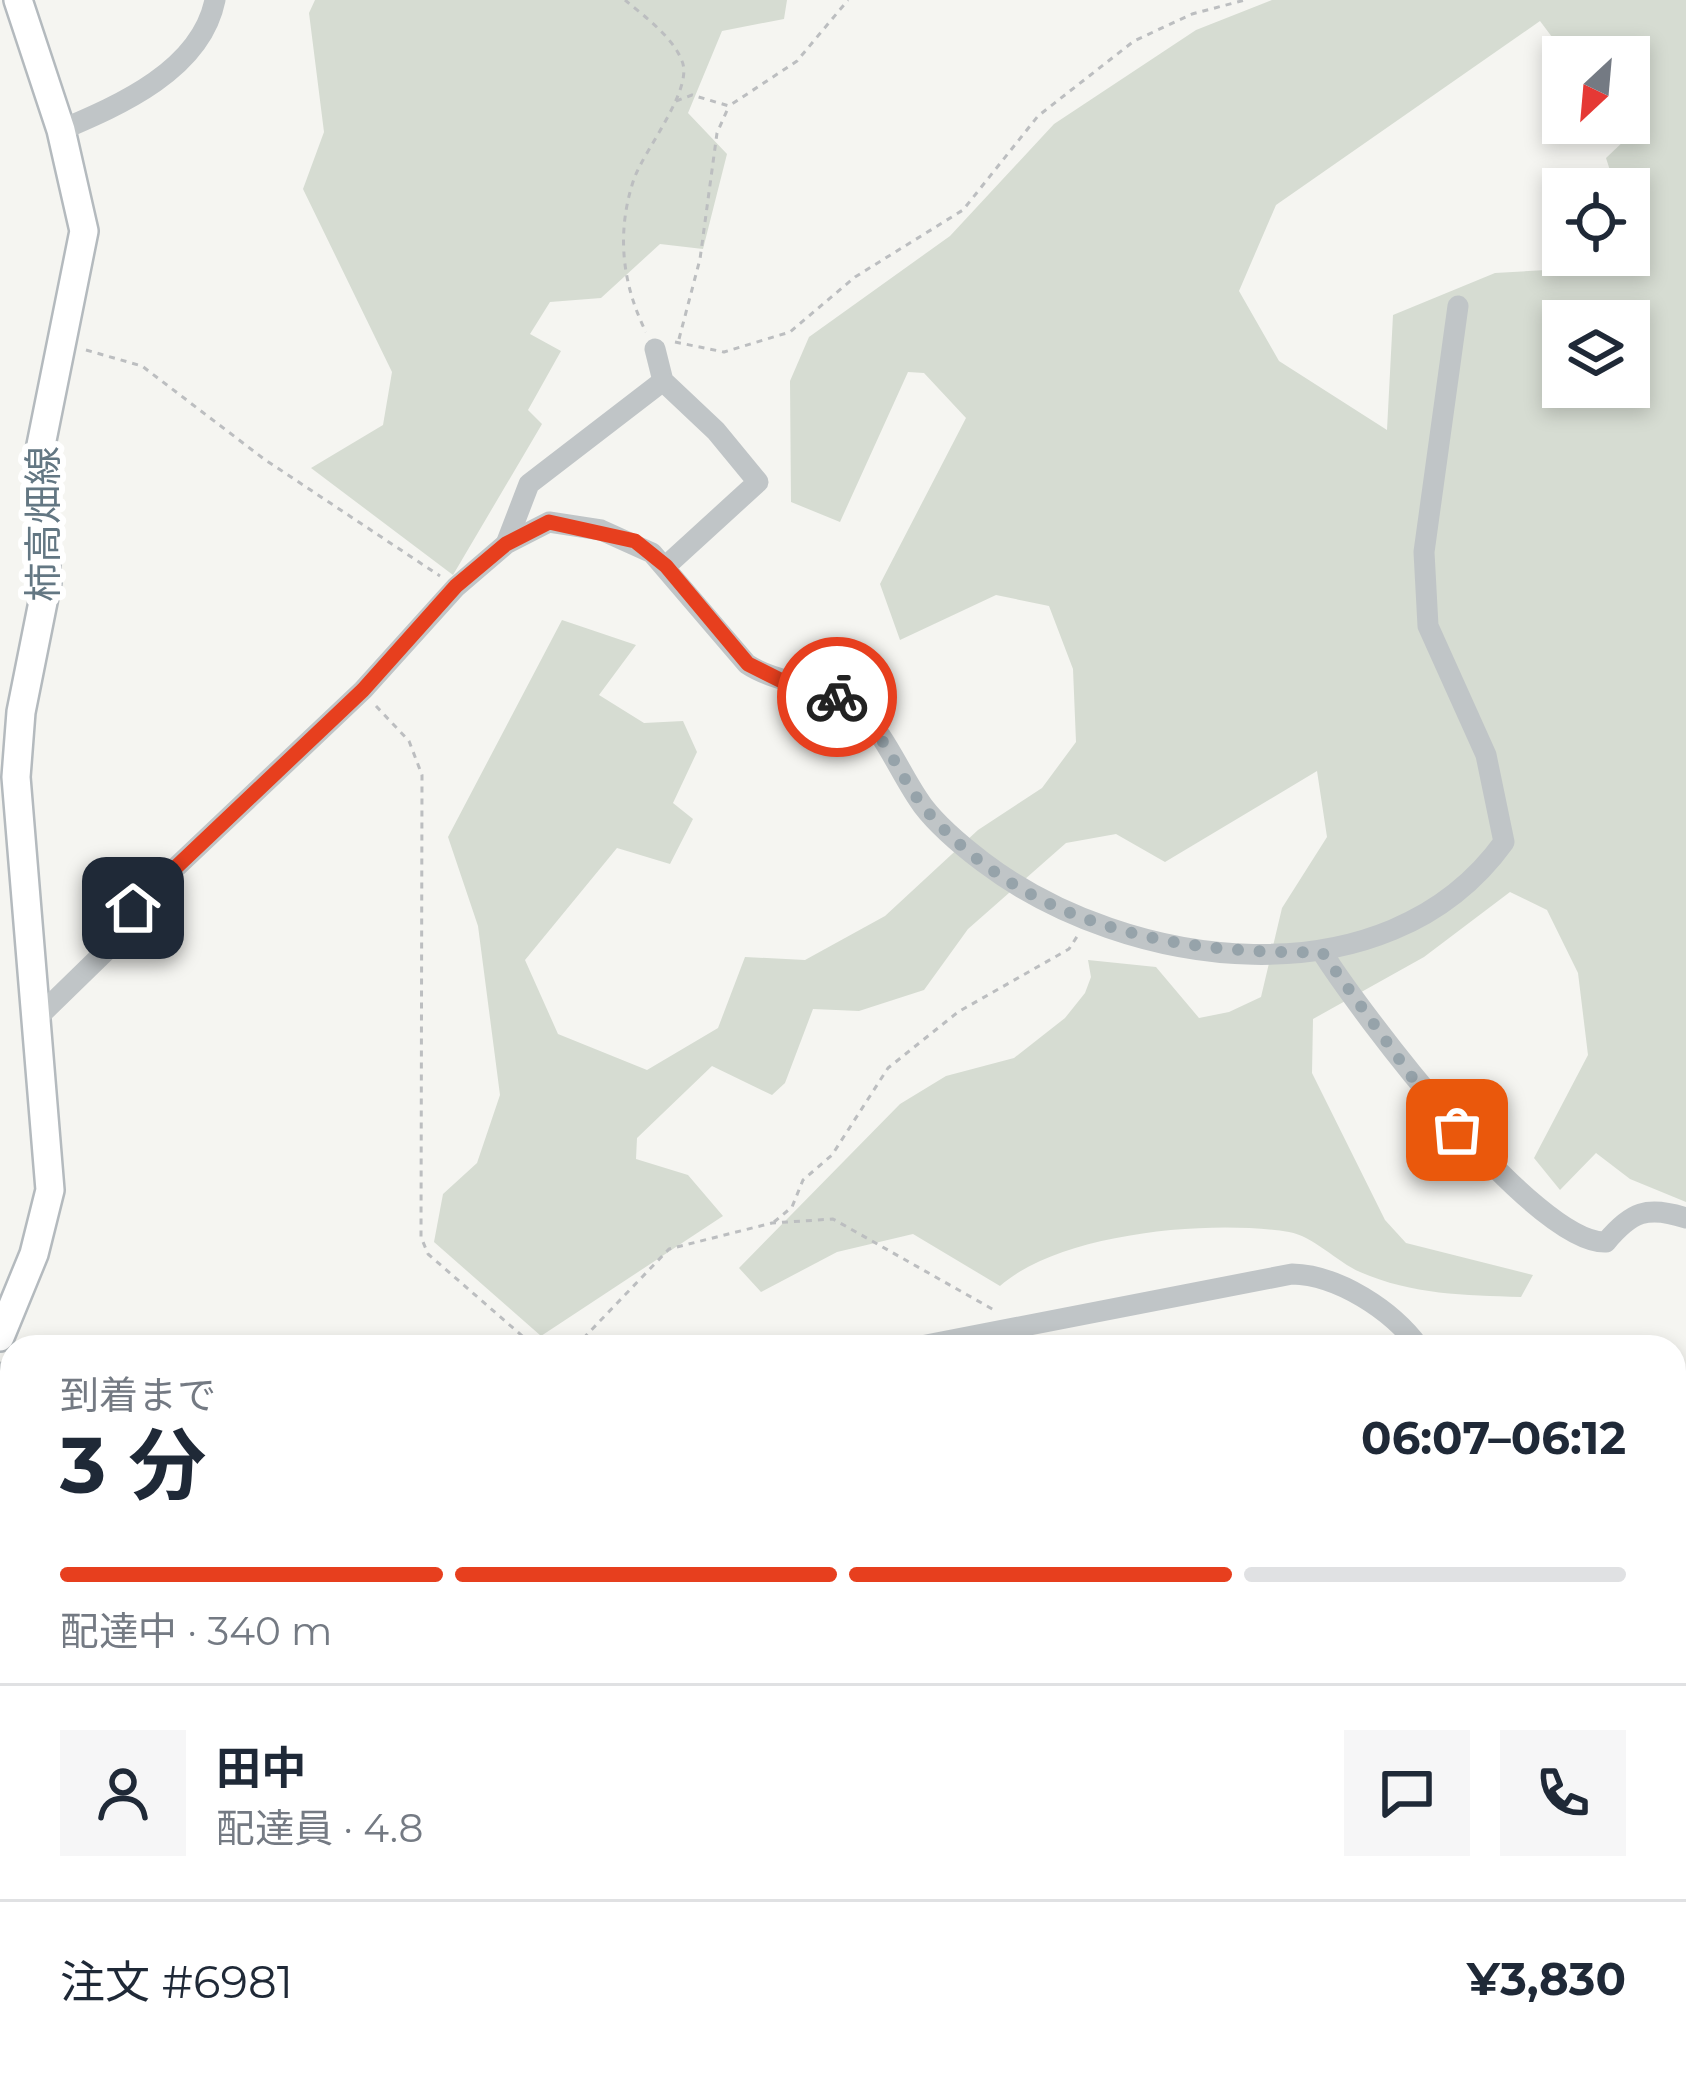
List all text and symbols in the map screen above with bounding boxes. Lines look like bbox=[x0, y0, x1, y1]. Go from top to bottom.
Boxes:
north arrow bbox=[1542, 36, 1650, 144]
map controls bbox=[1542, 36, 1650, 408]
button: locate bbox=[1542, 168, 1650, 276]
button: layers bbox=[1542, 300, 1650, 408]
street label: 柿高畑線 bbox=[19, 446, 67, 602]
courier bbox=[777, 637, 897, 757]
icon: bike bbox=[804, 664, 870, 730]
pin bbox=[82, 857, 184, 959]
icon: home bbox=[100, 875, 166, 941]
pin bbox=[1406, 1079, 1508, 1181]
icon: bag bbox=[1424, 1097, 1490, 1163]
text: 到着まで bbox=[60, 1371, 216, 1419]
text: 06:07–06:12 bbox=[1361, 1410, 1626, 1465]
text: 3 分 bbox=[60, 1417, 206, 1513]
text: 配達中 · 340 m bbox=[60, 1607, 332, 1655]
button: person bbox=[60, 1730, 186, 1856]
button: chat bbox=[1344, 1730, 1470, 1856]
button: phone bbox=[1500, 1730, 1626, 1856]
text: 田中 bbox=[216, 1740, 306, 1795]
text: 配達員 · 4.8 bbox=[216, 1804, 423, 1852]
text: ¥3,830 bbox=[1467, 1951, 1626, 2006]
text: 注文 #6981 bbox=[60, 1954, 293, 2009]

